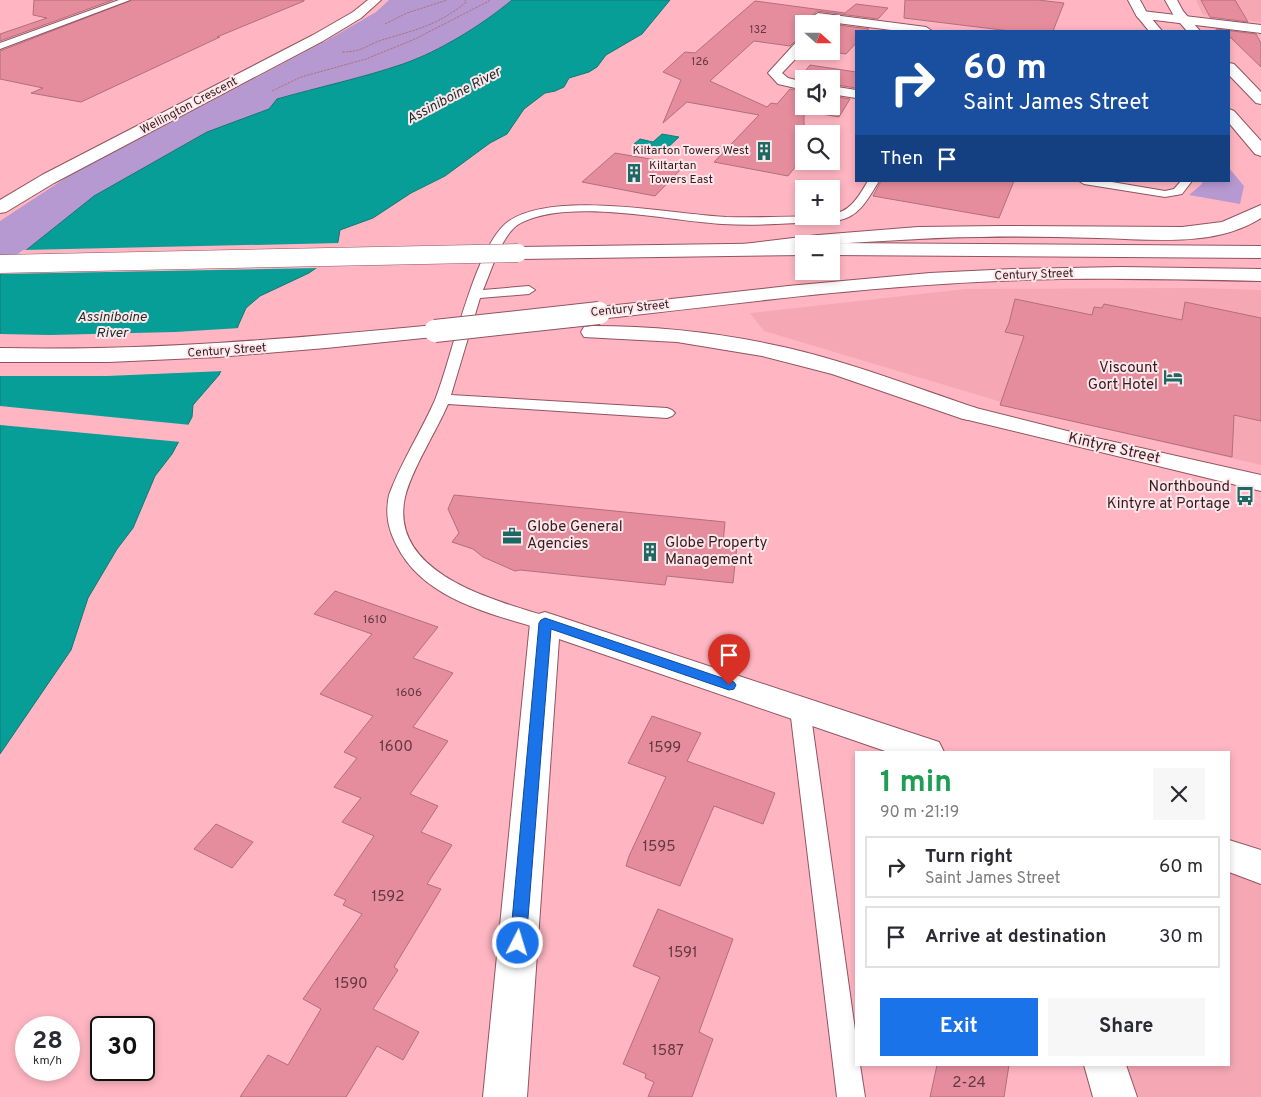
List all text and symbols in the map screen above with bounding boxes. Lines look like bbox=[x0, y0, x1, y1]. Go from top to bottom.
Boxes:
north arrow bbox=[795, 15, 840, 60]
map controls bbox=[795, 15, 840, 280]
house number: 132 bbox=[749, 23, 767, 37]
text: 60 m bbox=[963, 47, 1047, 91]
icon: right bbox=[880, 50, 945, 115]
house number: 126 bbox=[691, 55, 709, 69]
water label: Assiniboine River bbox=[404, 63, 506, 128]
button: sound bbox=[795, 70, 840, 115]
street label: Wellington Crescent bbox=[138, 74, 240, 138]
text: Saint James Street bbox=[963, 90, 1149, 117]
button: search bbox=[795, 125, 840, 170]
building icon: Kiltarton Towers West bbox=[753, 140, 775, 162]
place label: Kiltarton Towers West bbox=[633, 143, 749, 159]
icon: arrive bbox=[933, 145, 961, 173]
text: Then bbox=[880, 147, 923, 171]
place label: Kiltartan Towers East bbox=[649, 158, 713, 188]
building icon: Kiltartan Towers East bbox=[623, 162, 645, 184]
button: + bbox=[795, 180, 840, 225]
button: − bbox=[795, 235, 840, 280]
street label: Century Street bbox=[994, 266, 1074, 284]
street label: Century Street bbox=[590, 297, 670, 321]
water label: Assiniboine River bbox=[77, 309, 148, 342]
street label: Century Street bbox=[187, 340, 267, 362]
place label: Viscount Gort Hotel bbox=[1088, 359, 1158, 395]
hotel icon: Viscount Gort Hotel bbox=[1162, 366, 1184, 388]
street label: Kintyre Street bbox=[1066, 429, 1162, 469]
place label: Northbound Kintyre at Portage bbox=[1107, 478, 1230, 514]
bus stop icon: Northbound Kintyre at Portage bbox=[1234, 485, 1256, 507]
place label: Globe General Agencies bbox=[527, 518, 623, 554]
office icon: Globe General Agencies bbox=[501, 525, 523, 547]
place label: Globe Property Management bbox=[665, 534, 767, 570]
building icon: Globe Property Management bbox=[639, 541, 661, 563]
house number: 1610 bbox=[363, 612, 387, 628]
pin bbox=[708, 634, 750, 685]
icon: arrive bbox=[715, 641, 743, 669]
house number: 1606 bbox=[396, 685, 422, 701]
house number: 1600 bbox=[379, 738, 413, 757]
house number: 1599 bbox=[649, 739, 681, 758]
text: 1 min bbox=[880, 765, 952, 802]
button: close bbox=[1153, 768, 1205, 820]
text: 90 m · 21:19 bbox=[880, 803, 959, 823]
house number: 1595 bbox=[642, 838, 676, 857]
text: Turn right bbox=[925, 845, 1013, 869]
icon: right bbox=[882, 853, 910, 881]
text: 60 m bbox=[1159, 855, 1203, 879]
text: Saint James Street bbox=[925, 869, 1061, 889]
house number: 1592 bbox=[372, 888, 404, 907]
position arrow bbox=[491, 916, 543, 968]
icon: arrive bbox=[882, 923, 910, 951]
text: Arrive at destination bbox=[925, 925, 1106, 949]
text: 30 m bbox=[1159, 925, 1203, 949]
house number: 1591 bbox=[668, 944, 698, 963]
house number: 1590 bbox=[334, 975, 368, 994]
button: Exit bbox=[880, 998, 1038, 1056]
button: Share bbox=[1048, 998, 1205, 1056]
speed limit sign: 30 bbox=[90, 1016, 155, 1081]
text: 28 bbox=[32, 1026, 63, 1058]
house number: 1587 bbox=[652, 1042, 684, 1061]
text: km/h bbox=[33, 1053, 62, 1069]
house number: 2-24 bbox=[952, 1074, 986, 1093]

